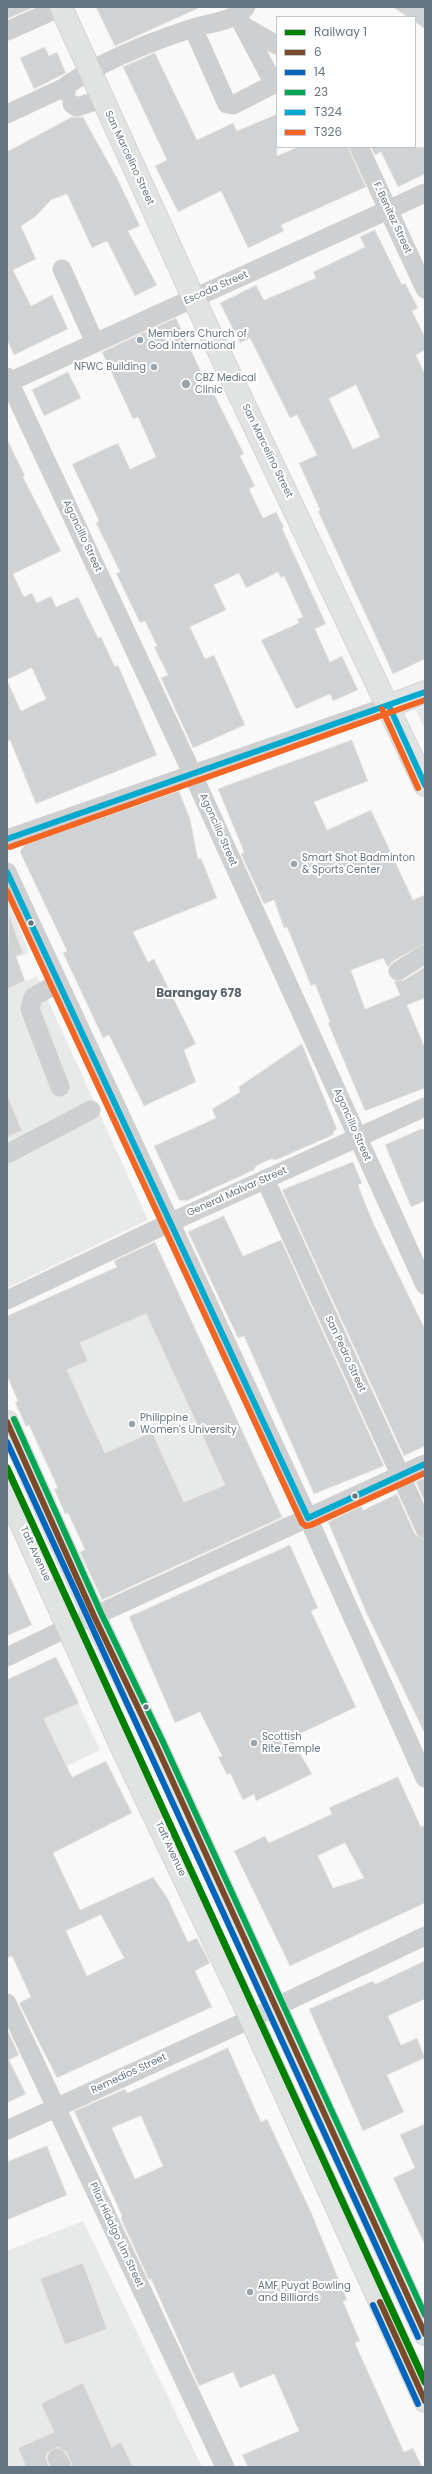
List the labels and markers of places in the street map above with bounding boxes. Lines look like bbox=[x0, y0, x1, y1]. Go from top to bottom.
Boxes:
place label: Members Church of God International bbox=[148, 328, 247, 352]
marker: Members Church of God International bbox=[135, 335, 145, 345]
place label: NFWC Building bbox=[74, 361, 146, 373]
marker: NFWC Building bbox=[149, 362, 159, 372]
place label: CBZ Medical Clinic bbox=[195, 372, 256, 396]
marker: CBZ Medical Clinic bbox=[180, 378, 192, 390]
place label: Smart Shot Badminton & Sports Center bbox=[302, 852, 415, 876]
marker: Smart Shot Badminton & Sports Center bbox=[289, 859, 299, 869]
unlabelled marker bbox=[26, 918, 36, 928]
place label: Philippine Women's University bbox=[140, 1412, 237, 1436]
marker: Philippine Women's University bbox=[127, 1419, 137, 1429]
unlabelled marker bbox=[350, 1491, 360, 1501]
unlabelled marker bbox=[141, 1702, 151, 1712]
place label: Scottish Rite Temple bbox=[262, 1731, 320, 1754]
marker: Scottish Rite Temple bbox=[249, 1738, 259, 1748]
place label: AMF Puyat Bowling and Billiards bbox=[258, 2280, 351, 2304]
marker: AMF Puyat Bowling and Billiards bbox=[245, 2287, 255, 2297]

